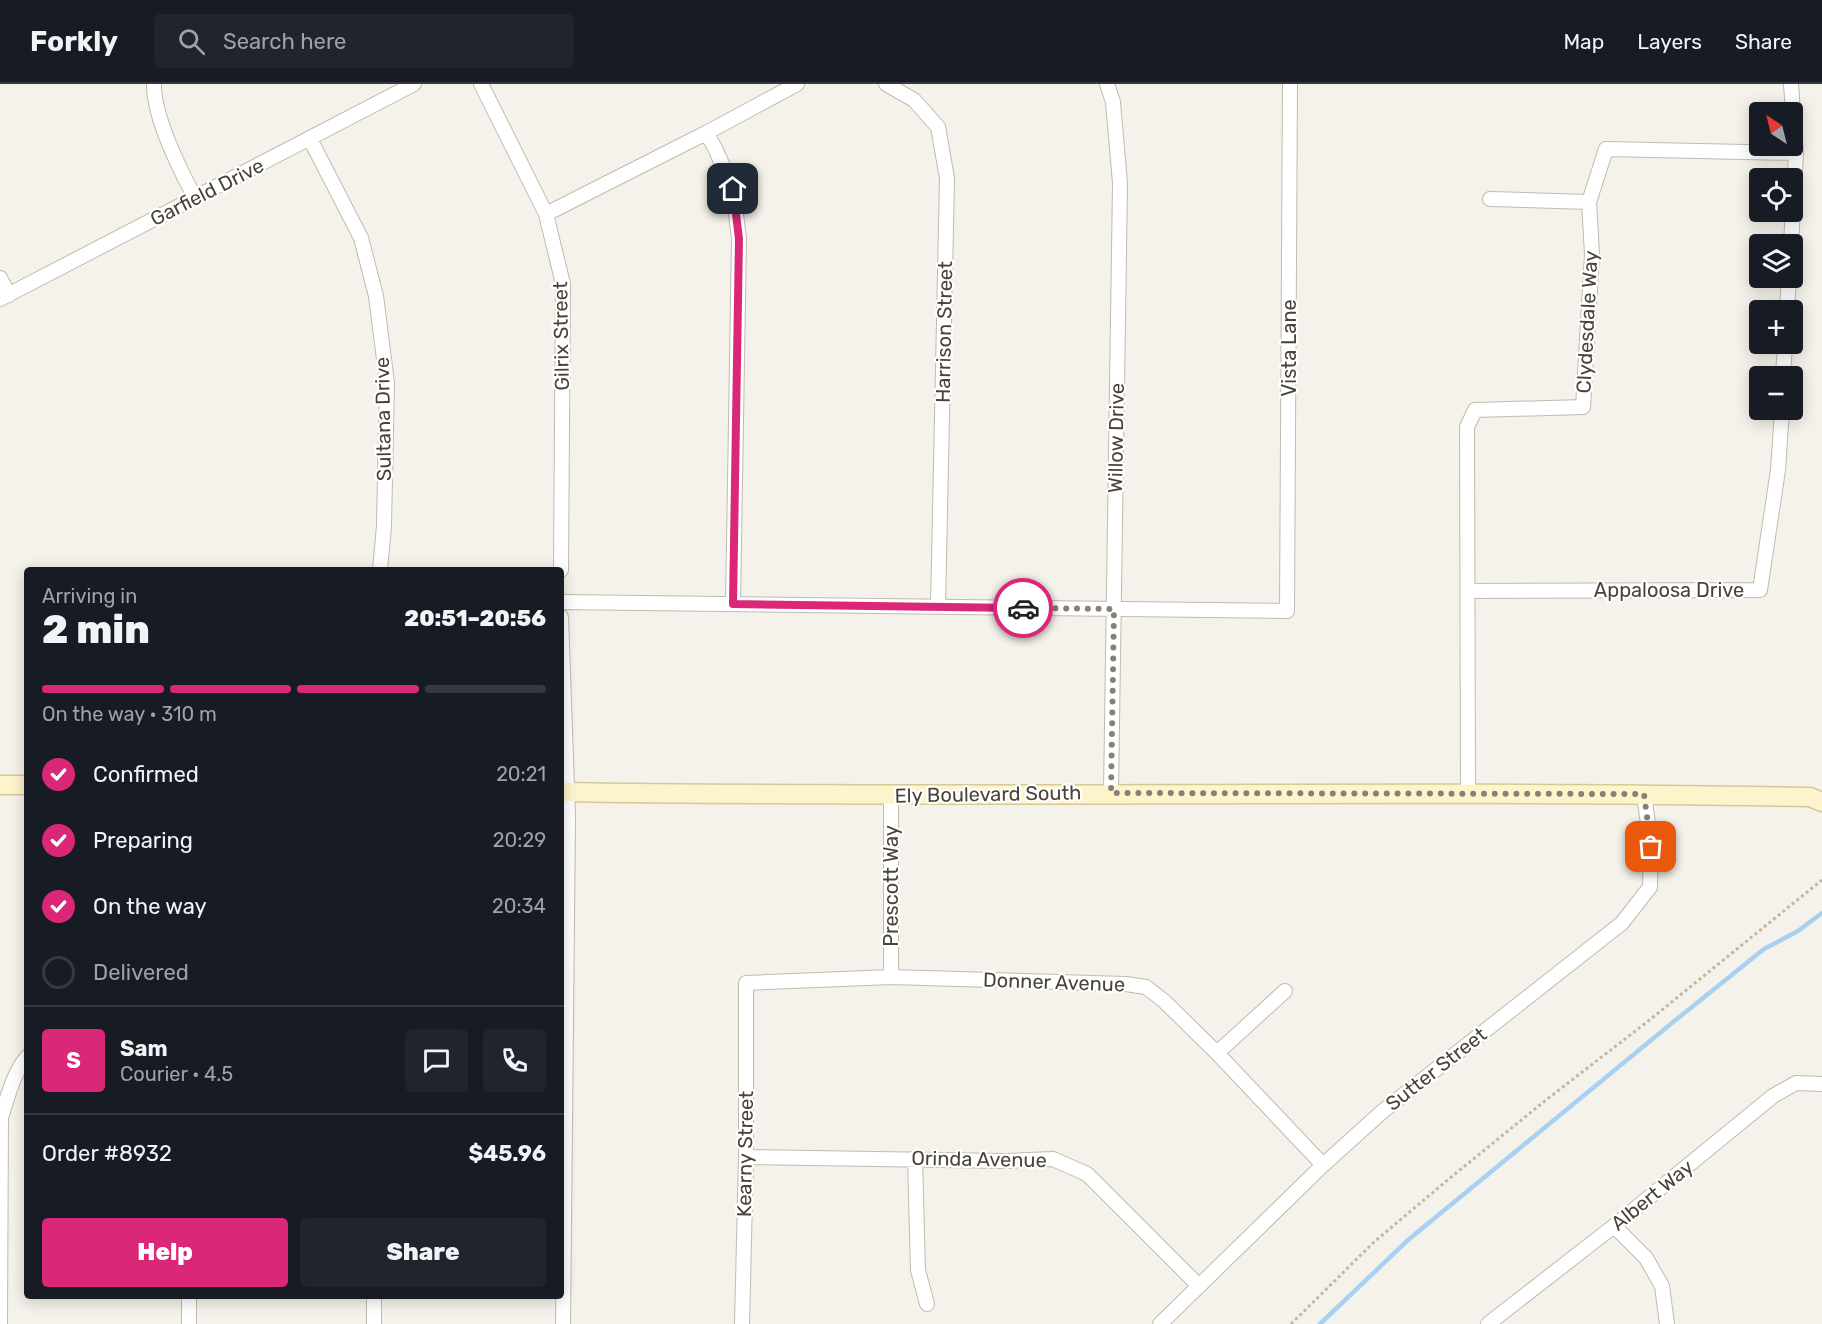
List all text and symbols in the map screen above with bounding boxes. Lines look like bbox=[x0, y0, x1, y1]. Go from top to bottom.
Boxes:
search box bbox=[154, 14, 574, 68]
text: Forkly bbox=[30, 25, 118, 58]
icon: search bbox=[175, 25, 208, 58]
text: Search here bbox=[223, 28, 346, 55]
text: Map bbox=[1563, 29, 1604, 54]
text: Layers bbox=[1637, 29, 1702, 54]
text: Share bbox=[1735, 29, 1792, 54]
north arrow bbox=[1749, 102, 1803, 156]
map controls bbox=[1749, 102, 1803, 420]
street label: Garfield Drive bbox=[146, 153, 268, 231]
pin bbox=[707, 163, 758, 214]
button: locate bbox=[1749, 168, 1803, 222]
icon: home bbox=[716, 172, 749, 205]
button: layers bbox=[1749, 234, 1803, 288]
street label: Clydesdale Way bbox=[1571, 250, 1603, 394]
street label: Harrison Street bbox=[931, 261, 957, 403]
street label: Gilrix Street bbox=[548, 281, 574, 391]
street label: Vista Lane bbox=[1277, 299, 1301, 397]
button: + bbox=[1749, 300, 1803, 354]
street label: Sultana Drive bbox=[370, 357, 396, 481]
button: − bbox=[1749, 366, 1803, 420]
street label: Willow Drive bbox=[1103, 383, 1129, 493]
courier bbox=[993, 578, 1053, 638]
street label: Appaloosa Drive bbox=[1594, 578, 1744, 602]
text: Arriving in bbox=[42, 584, 137, 608]
icon: car bbox=[1007, 592, 1040, 625]
text: 20:51–20:56 bbox=[404, 605, 546, 632]
text: 2 min bbox=[42, 607, 150, 653]
text: On the way · 310 m bbox=[42, 702, 217, 726]
icon: check bbox=[42, 758, 75, 791]
text: Confirmed bbox=[93, 761, 199, 788]
text: 20:21 bbox=[496, 762, 546, 786]
street label: Ely Boulevard South bbox=[894, 780, 1082, 808]
pin bbox=[1625, 821, 1676, 872]
icon: check bbox=[42, 824, 75, 857]
street label: Prescott Way bbox=[879, 825, 903, 947]
text: Preparing bbox=[93, 827, 193, 854]
text: 20:29 bbox=[493, 828, 546, 852]
icon: bag bbox=[1634, 830, 1667, 863]
icon: check bbox=[42, 890, 75, 923]
text: On the way bbox=[93, 893, 207, 920]
text: 20:34 bbox=[492, 894, 546, 918]
text: Delivered bbox=[93, 959, 189, 986]
street label: Donner Avenue bbox=[982, 968, 1126, 996]
street label: Sutter Street bbox=[1381, 1022, 1491, 1116]
button: chat bbox=[405, 1029, 468, 1092]
button: phone bbox=[483, 1029, 546, 1092]
text: Sam bbox=[120, 1035, 168, 1062]
text: S bbox=[66, 1047, 81, 1074]
text: Courier · 4.5 bbox=[120, 1062, 233, 1086]
street label: Kearny Street bbox=[732, 1090, 758, 1217]
text: Order #8932 bbox=[42, 1140, 172, 1167]
text: $45.96 bbox=[468, 1140, 546, 1167]
street label: Orinda Avenue bbox=[911, 1146, 1047, 1172]
street label: Albert Way bbox=[1606, 1155, 1698, 1235]
button: Help bbox=[42, 1218, 288, 1287]
button: Share bbox=[300, 1218, 546, 1287]

